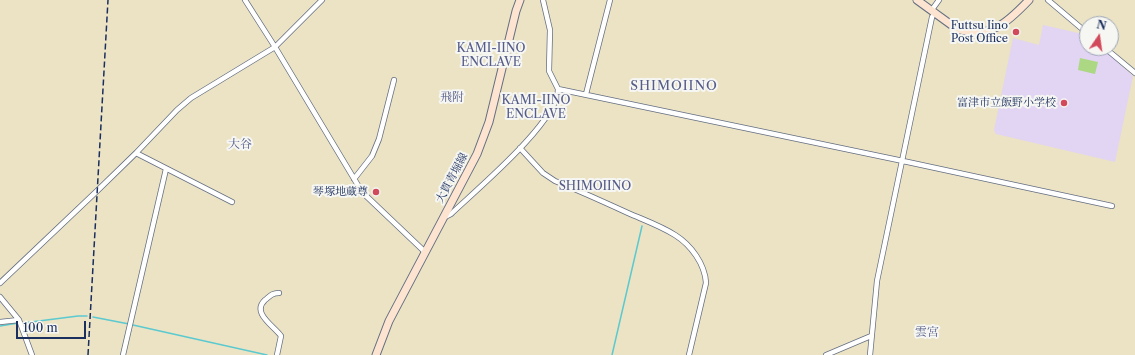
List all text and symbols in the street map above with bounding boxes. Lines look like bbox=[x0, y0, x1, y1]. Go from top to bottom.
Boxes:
north arrow bbox=[1079, 16, 1119, 56]
text: N bbox=[1095, 17, 1108, 33]
place label: Futtsu Iino Post Office bbox=[951, 19, 1008, 45]
marker: Futtsu Iino Post Office bbox=[1011, 27, 1021, 37]
district label: KAMI-IINO ENCLAVE bbox=[452, 42, 530, 70]
district label: SHIMOIINO bbox=[630, 78, 718, 94]
district label: 飛附 bbox=[440, 91, 464, 105]
district label: KAMI-IINO ENCLAVE bbox=[497, 94, 575, 122]
place label: 富津市立飯野小学校 bbox=[957, 96, 1056, 110]
marker: 富津市立飯野小学校 bbox=[1059, 98, 1069, 108]
district label: 大谷 bbox=[228, 138, 252, 152]
street label: 大貫青堀線 bbox=[433, 151, 471, 205]
district label: SHIMOIINO bbox=[554, 180, 636, 194]
place label: 琴塚地蔵尊 bbox=[313, 185, 368, 199]
marker: 琴塚地蔵尊 bbox=[371, 187, 381, 197]
scale bar bbox=[18, 313, 88, 339]
text: 100 m bbox=[23, 320, 58, 335]
district label: 雲宮 bbox=[915, 326, 939, 340]

